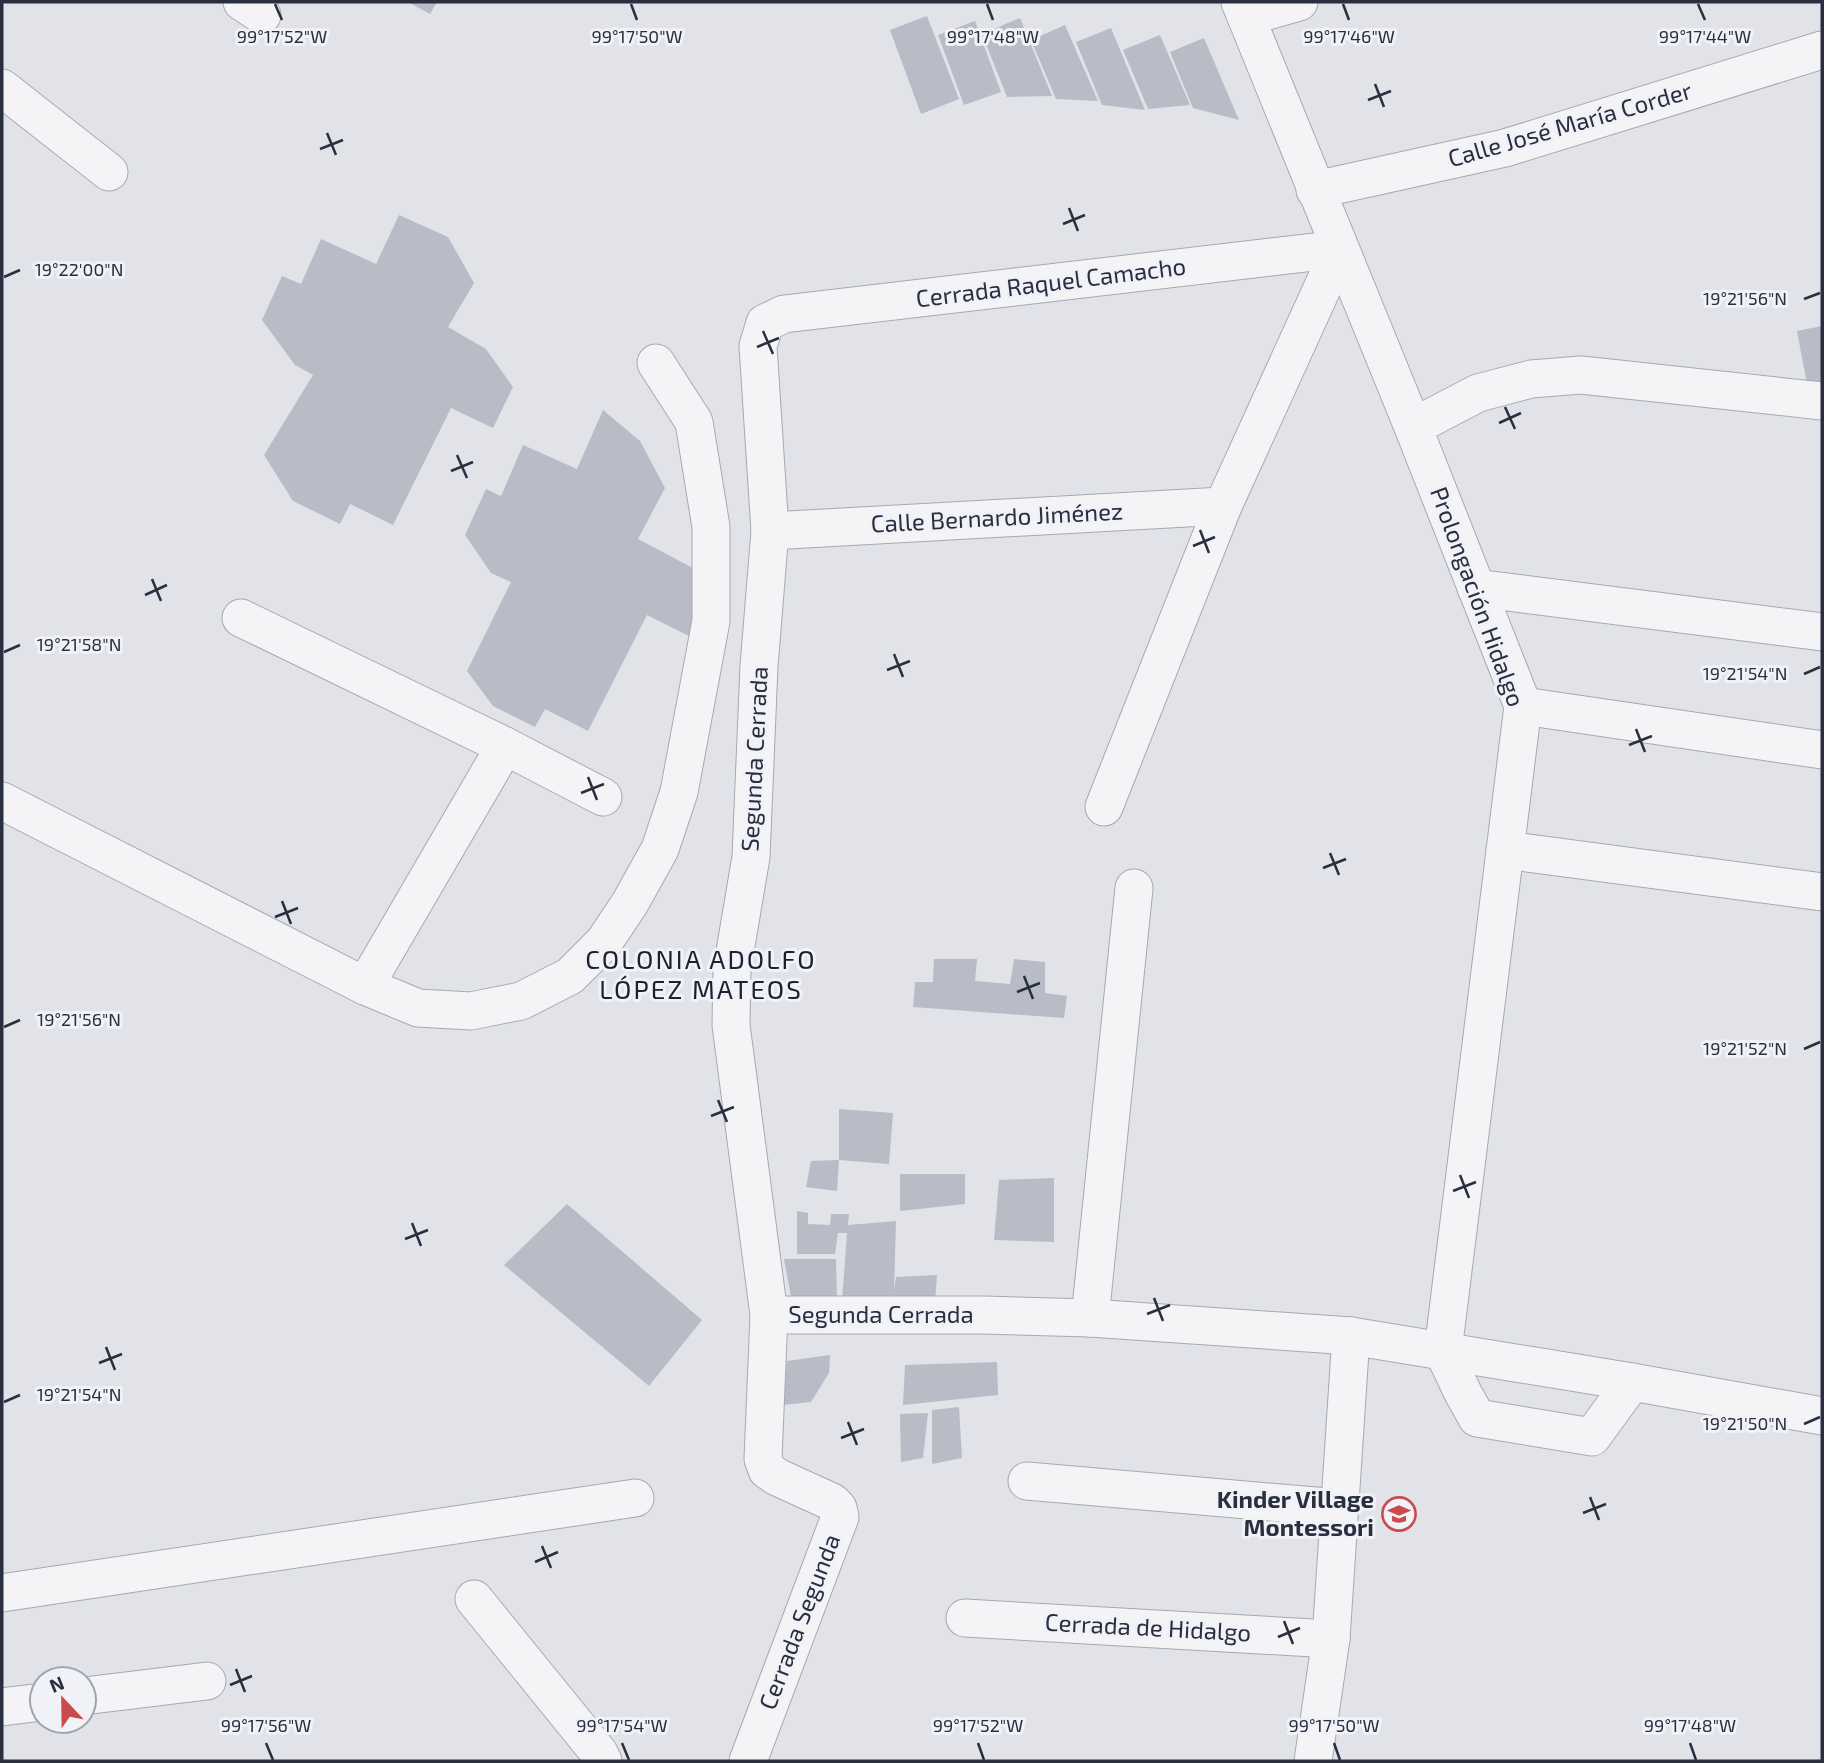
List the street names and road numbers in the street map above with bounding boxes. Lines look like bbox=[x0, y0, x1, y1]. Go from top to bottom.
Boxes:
street label: Calle José María Corder bbox=[1444, 75, 1695, 172]
street label: Cerrada Raquel Camacho bbox=[914, 251, 1187, 312]
street label: Prolongación Hidalgo bbox=[1425, 483, 1532, 710]
street label: Calle Bernardo Jiménez bbox=[870, 495, 1124, 538]
street label: Segunda Cerrada bbox=[734, 666, 773, 852]
street label: Segunda Cerrada bbox=[788, 1299, 974, 1328]
street label: Cerrada Segunda bbox=[752, 1530, 845, 1713]
street label: Cerrada de Hidalgo bbox=[1044, 1607, 1252, 1646]

